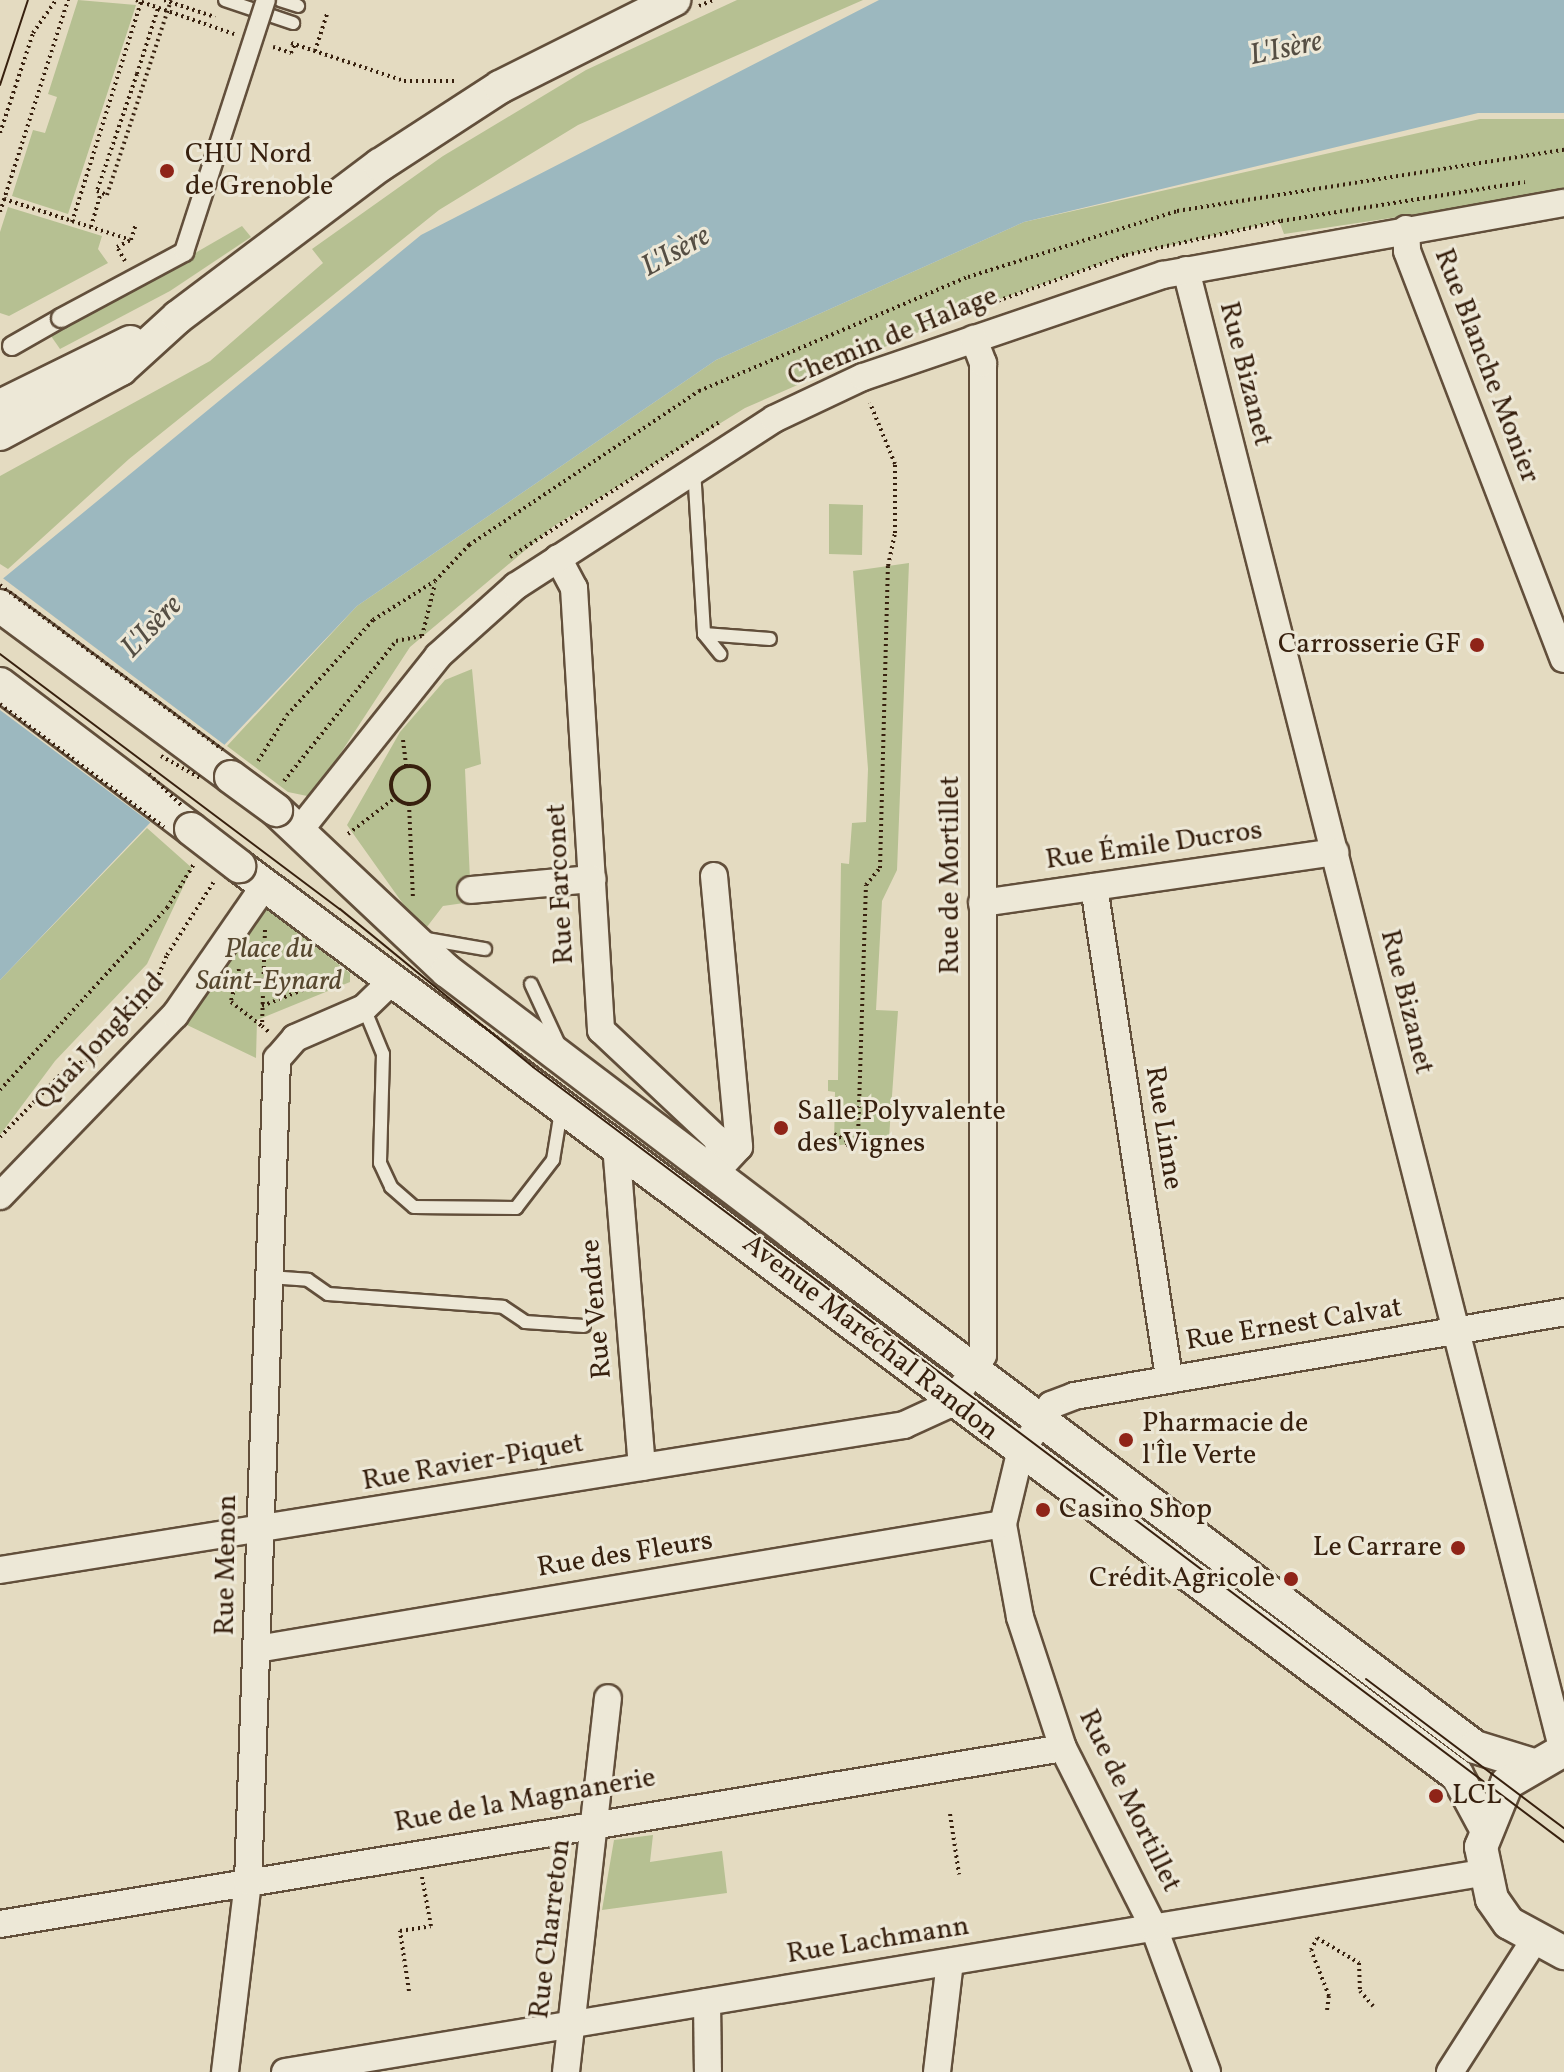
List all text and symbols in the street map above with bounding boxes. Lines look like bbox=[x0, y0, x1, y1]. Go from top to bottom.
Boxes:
water label: L'Isère bbox=[1246, 24, 1326, 74]
place label: CHU Nord de Grenoble bbox=[185, 138, 333, 204]
marker: CHU Nord de Grenoble bbox=[156, 160, 178, 182]
water label: L'Isère bbox=[635, 218, 717, 286]
street label: Rue Blanche Monier bbox=[1426, 244, 1546, 488]
street label: Chemin de Halage bbox=[783, 280, 1003, 394]
street label: Rue Bizanet bbox=[1211, 298, 1279, 450]
water label: L'Isère bbox=[114, 588, 190, 666]
place label: Carrosserie GF bbox=[1278, 628, 1461, 662]
marker: Carrosserie GF bbox=[1468, 636, 1486, 654]
street label: Rue de Mortillet bbox=[934, 776, 968, 974]
street label: Rue Farconet bbox=[540, 803, 582, 965]
street label: Rue Émile Ducros bbox=[1043, 814, 1265, 878]
street label: Rue Bizanet bbox=[1372, 926, 1440, 1078]
park label: Place du Saint-Eynard bbox=[196, 933, 342, 999]
street label: Quai Jongkind bbox=[28, 966, 172, 1118]
street label: Rue Linne bbox=[1137, 1064, 1189, 1192]
place label: Salle Polyvalente des Vignes bbox=[797, 1095, 1006, 1161]
marker: Salle Polyvalente des Vignes bbox=[772, 1119, 790, 1137]
street label: Avenue Maréchal Randon bbox=[735, 1228, 1005, 1448]
street label: Rue Vendre bbox=[574, 1237, 620, 1381]
street label: Rue Ernest Calvat bbox=[1183, 1291, 1405, 1359]
place label: Pharmacie de l'Île Verte bbox=[1142, 1407, 1308, 1473]
street label: Rue Ravier-Piquet bbox=[360, 1427, 586, 1499]
marker: Pharmacie de l'Île Verte bbox=[1117, 1431, 1135, 1449]
place label: Casino Shop bbox=[1059, 1493, 1212, 1527]
street label: Rue Menon bbox=[209, 1494, 245, 1636]
marker: Casino Shop bbox=[1034, 1501, 1052, 1519]
street label: Rue des Fleurs bbox=[535, 1525, 715, 1585]
place label: Le Carrare bbox=[1313, 1531, 1442, 1565]
marker: Le Carrare bbox=[1449, 1539, 1467, 1557]
place label: Crédit Agricole bbox=[1089, 1562, 1275, 1596]
marker: Crédit Agricole bbox=[1282, 1570, 1300, 1588]
street label: Rue de Mortillet bbox=[1070, 1704, 1188, 1898]
street label: Rue de la Magnanerie bbox=[392, 1761, 658, 1841]
place label: LCL bbox=[1452, 1779, 1502, 1813]
marker: LCL bbox=[1427, 1787, 1445, 1805]
street label: Rue Charreton bbox=[523, 1837, 579, 2021]
street label: Rue Lachmann bbox=[784, 1910, 972, 1972]

